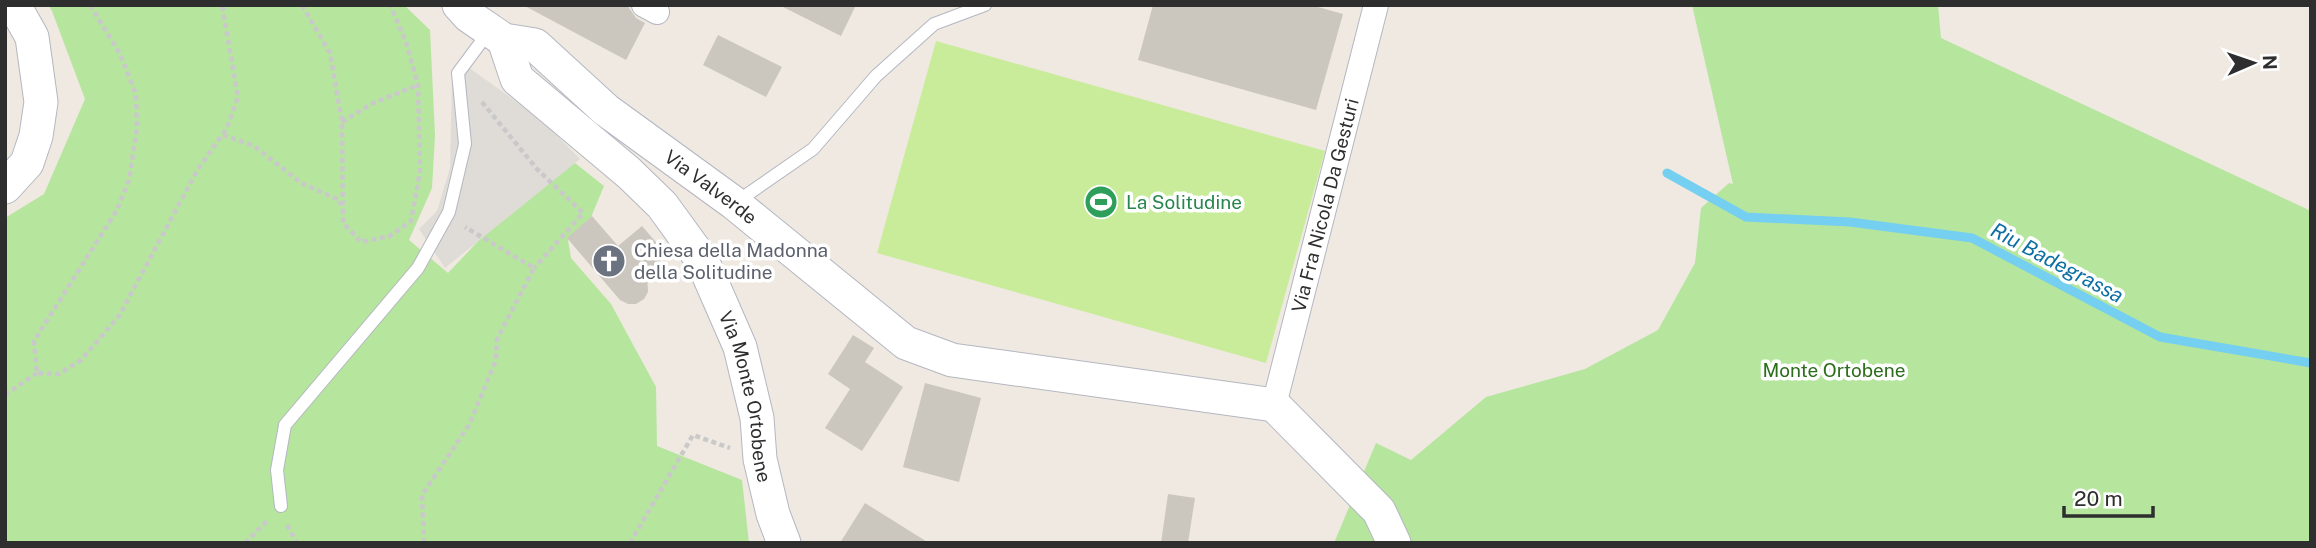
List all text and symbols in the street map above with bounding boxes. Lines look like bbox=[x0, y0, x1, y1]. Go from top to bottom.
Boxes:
north arrow bbox=[2218, 28, 2288, 98]
text: N bbox=[2259, 55, 2281, 70]
street label: Via Fra Nicola Da Gesturi bbox=[1287, 96, 1363, 315]
street label: Via Valverde bbox=[660, 145, 762, 228]
sports icon: La Solitudine bbox=[1082, 183, 1120, 221]
place label: La Solitudine bbox=[1126, 191, 1242, 213]
water label: Riu Badegrassa bbox=[1987, 217, 2128, 308]
place label: Chiesa della Madonna della Solitudine bbox=[634, 239, 828, 283]
church icon: Chiesa della Madonna della Solitudine bbox=[590, 242, 628, 280]
street label: Via Monte Ortobene bbox=[715, 308, 776, 484]
park label: Monte Ortobene bbox=[1762, 359, 1906, 381]
scale bar bbox=[2064, 475, 2153, 518]
text: 20 m bbox=[2074, 486, 2123, 511]

